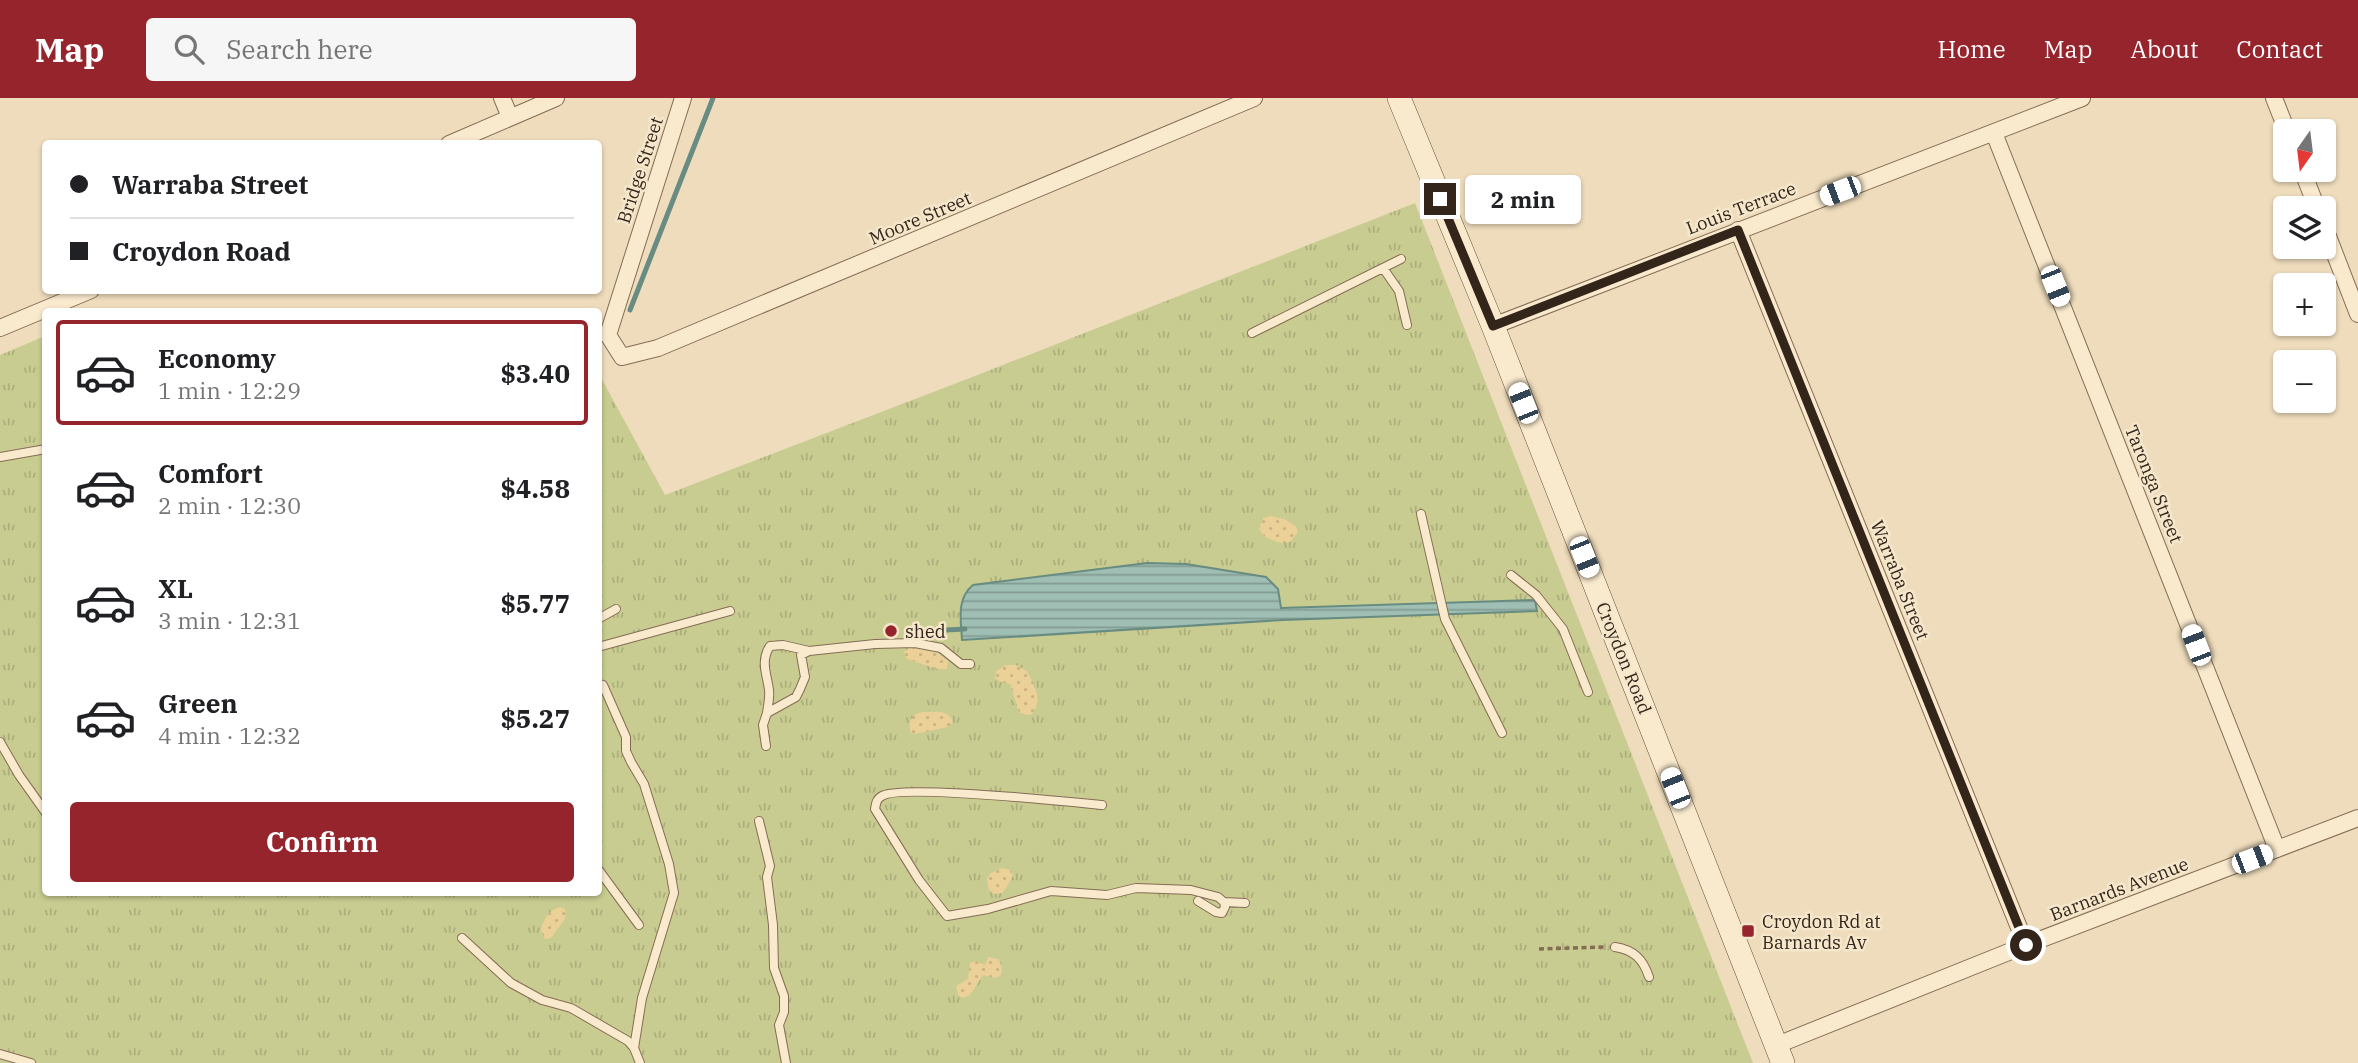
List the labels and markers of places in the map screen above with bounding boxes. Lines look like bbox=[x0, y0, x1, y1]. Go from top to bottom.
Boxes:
place label: shed bbox=[905, 620, 946, 643]
marker: shed bbox=[883, 623, 899, 639]
place label: Croydon Rd at Barnards Av bbox=[1762, 910, 1881, 954]
marker: Croydon Rd at Barnards Av bbox=[1740, 923, 1756, 939]

